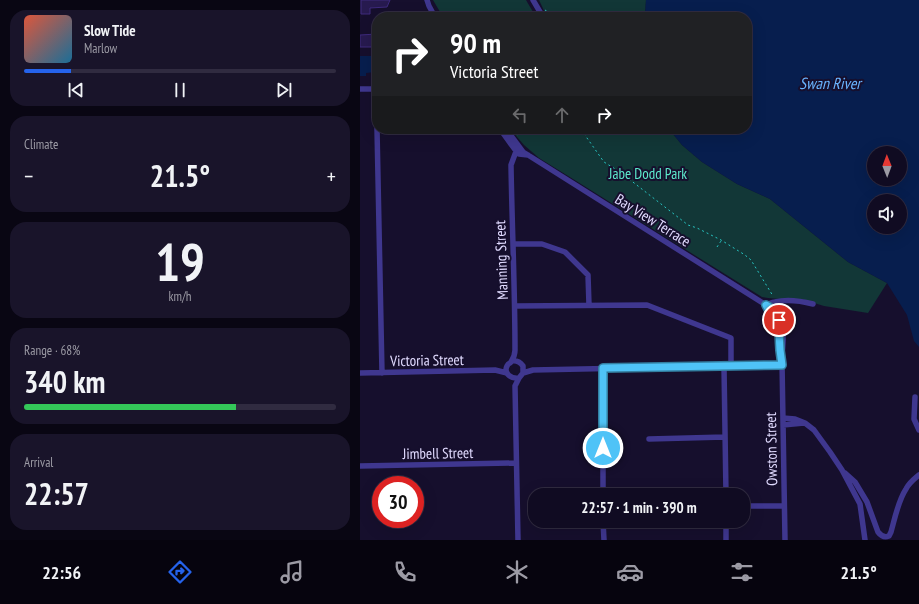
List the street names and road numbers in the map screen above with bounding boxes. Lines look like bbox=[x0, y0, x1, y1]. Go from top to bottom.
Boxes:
street label: Bay View Terrace bbox=[612, 189, 694, 251]
street label: Manning Street bbox=[490, 220, 512, 300]
street label: Victoria Street bbox=[389, 350, 464, 370]
street label: Owston Street bbox=[761, 412, 781, 486]
street label: Jimbell Street bbox=[402, 443, 473, 463]

